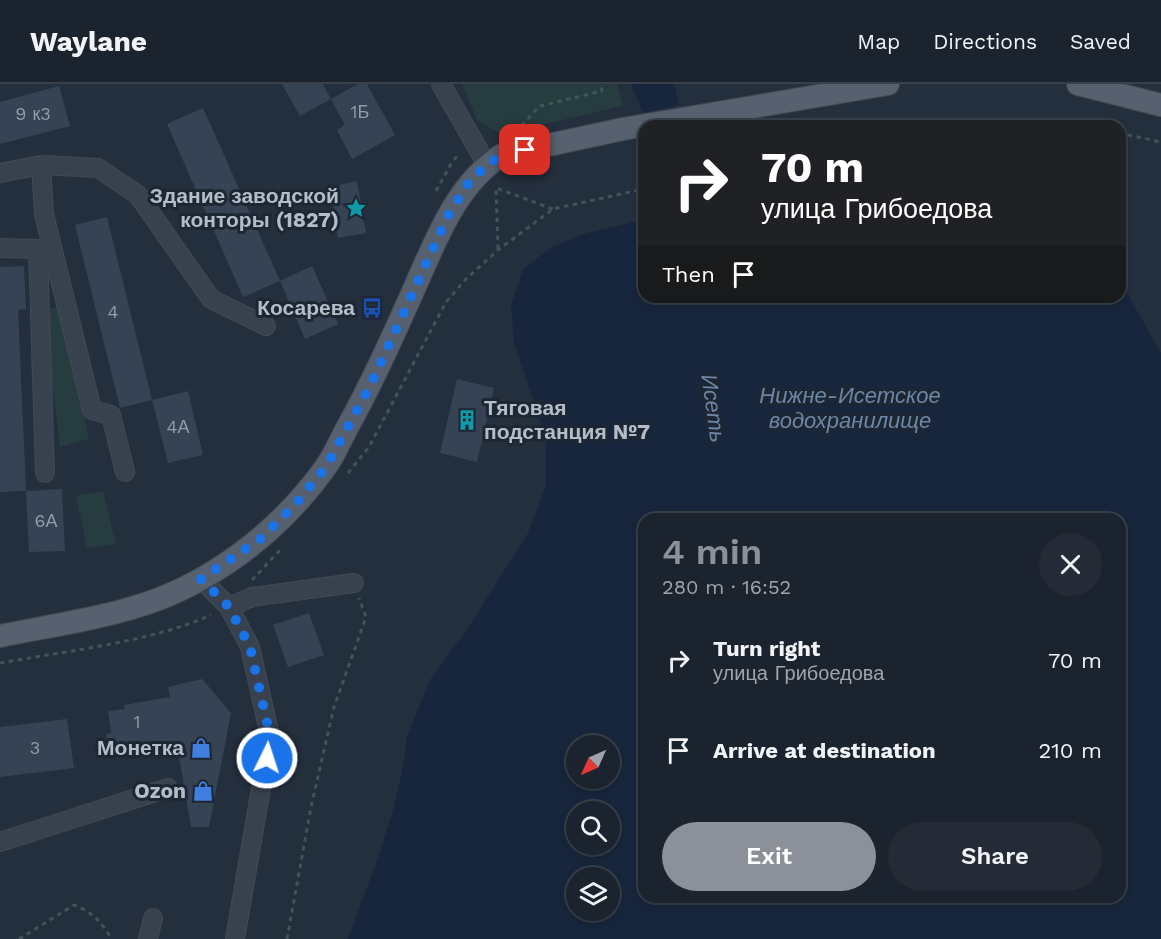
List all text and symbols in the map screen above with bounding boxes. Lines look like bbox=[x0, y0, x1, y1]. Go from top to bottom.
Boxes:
text: Waylane bbox=[30, 25, 147, 58]
text: Map bbox=[857, 29, 900, 54]
text: Directions bbox=[933, 29, 1037, 54]
text: Saved bbox=[1070, 29, 1131, 54]
house number: 1Б bbox=[351, 101, 369, 122]
house number: 9 к3 bbox=[15, 103, 51, 124]
pin bbox=[499, 124, 550, 175]
icon: arrive bbox=[508, 133, 541, 166]
text: 70 m bbox=[761, 143, 864, 192]
icon: right bbox=[662, 144, 740, 222]
place label: Здание заводской конторы (1827) bbox=[150, 183, 339, 232]
text: улица Грибоедова bbox=[761, 193, 992, 225]
place icon: Здание заводской конторы (1827) bbox=[344, 196, 368, 220]
icon: arrive bbox=[727, 258, 760, 291]
text: Then bbox=[662, 262, 715, 287]
place label: Косарева bbox=[257, 295, 355, 320]
bus stop icon: Косарева bbox=[360, 296, 384, 320]
house number: 4 bbox=[108, 301, 119, 322]
water label: Исеть bbox=[696, 372, 731, 444]
water label: Нижне-Исетское водохранилище bbox=[759, 383, 941, 433]
place label: Тяговая подстанция №7 bbox=[484, 395, 650, 444]
building icon: Тяговая подстанция №7 bbox=[455, 408, 479, 432]
house number: 4А bbox=[166, 416, 190, 437]
house number: 6А bbox=[35, 510, 57, 531]
text: 4 min bbox=[662, 531, 762, 573]
button: close bbox=[1039, 533, 1102, 596]
text: 280 m · 16:52 bbox=[662, 575, 791, 599]
text: Turn right bbox=[713, 636, 820, 661]
icon: right bbox=[662, 644, 695, 677]
text: 70 m bbox=[1048, 648, 1102, 673]
text: улица Грибоедова bbox=[713, 661, 884, 685]
house number: 1 bbox=[133, 711, 141, 732]
position arrow bbox=[235, 726, 299, 790]
icon: arrive bbox=[662, 734, 695, 767]
place label: Монетка bbox=[97, 735, 184, 760]
north arrow bbox=[566, 735, 620, 789]
map controls bbox=[566, 735, 620, 921]
shop icon: Монетка bbox=[189, 736, 213, 760]
house number: 3 bbox=[30, 737, 40, 758]
text: Arrive at destination bbox=[713, 738, 936, 763]
text: 210 m bbox=[1038, 738, 1102, 763]
place label: Ozon bbox=[134, 778, 186, 803]
shop icon: Ozon bbox=[191, 779, 215, 803]
button: search bbox=[566, 801, 620, 855]
button: Exit bbox=[662, 822, 876, 891]
button: Share bbox=[888, 822, 1102, 891]
button: layers bbox=[566, 867, 620, 921]

